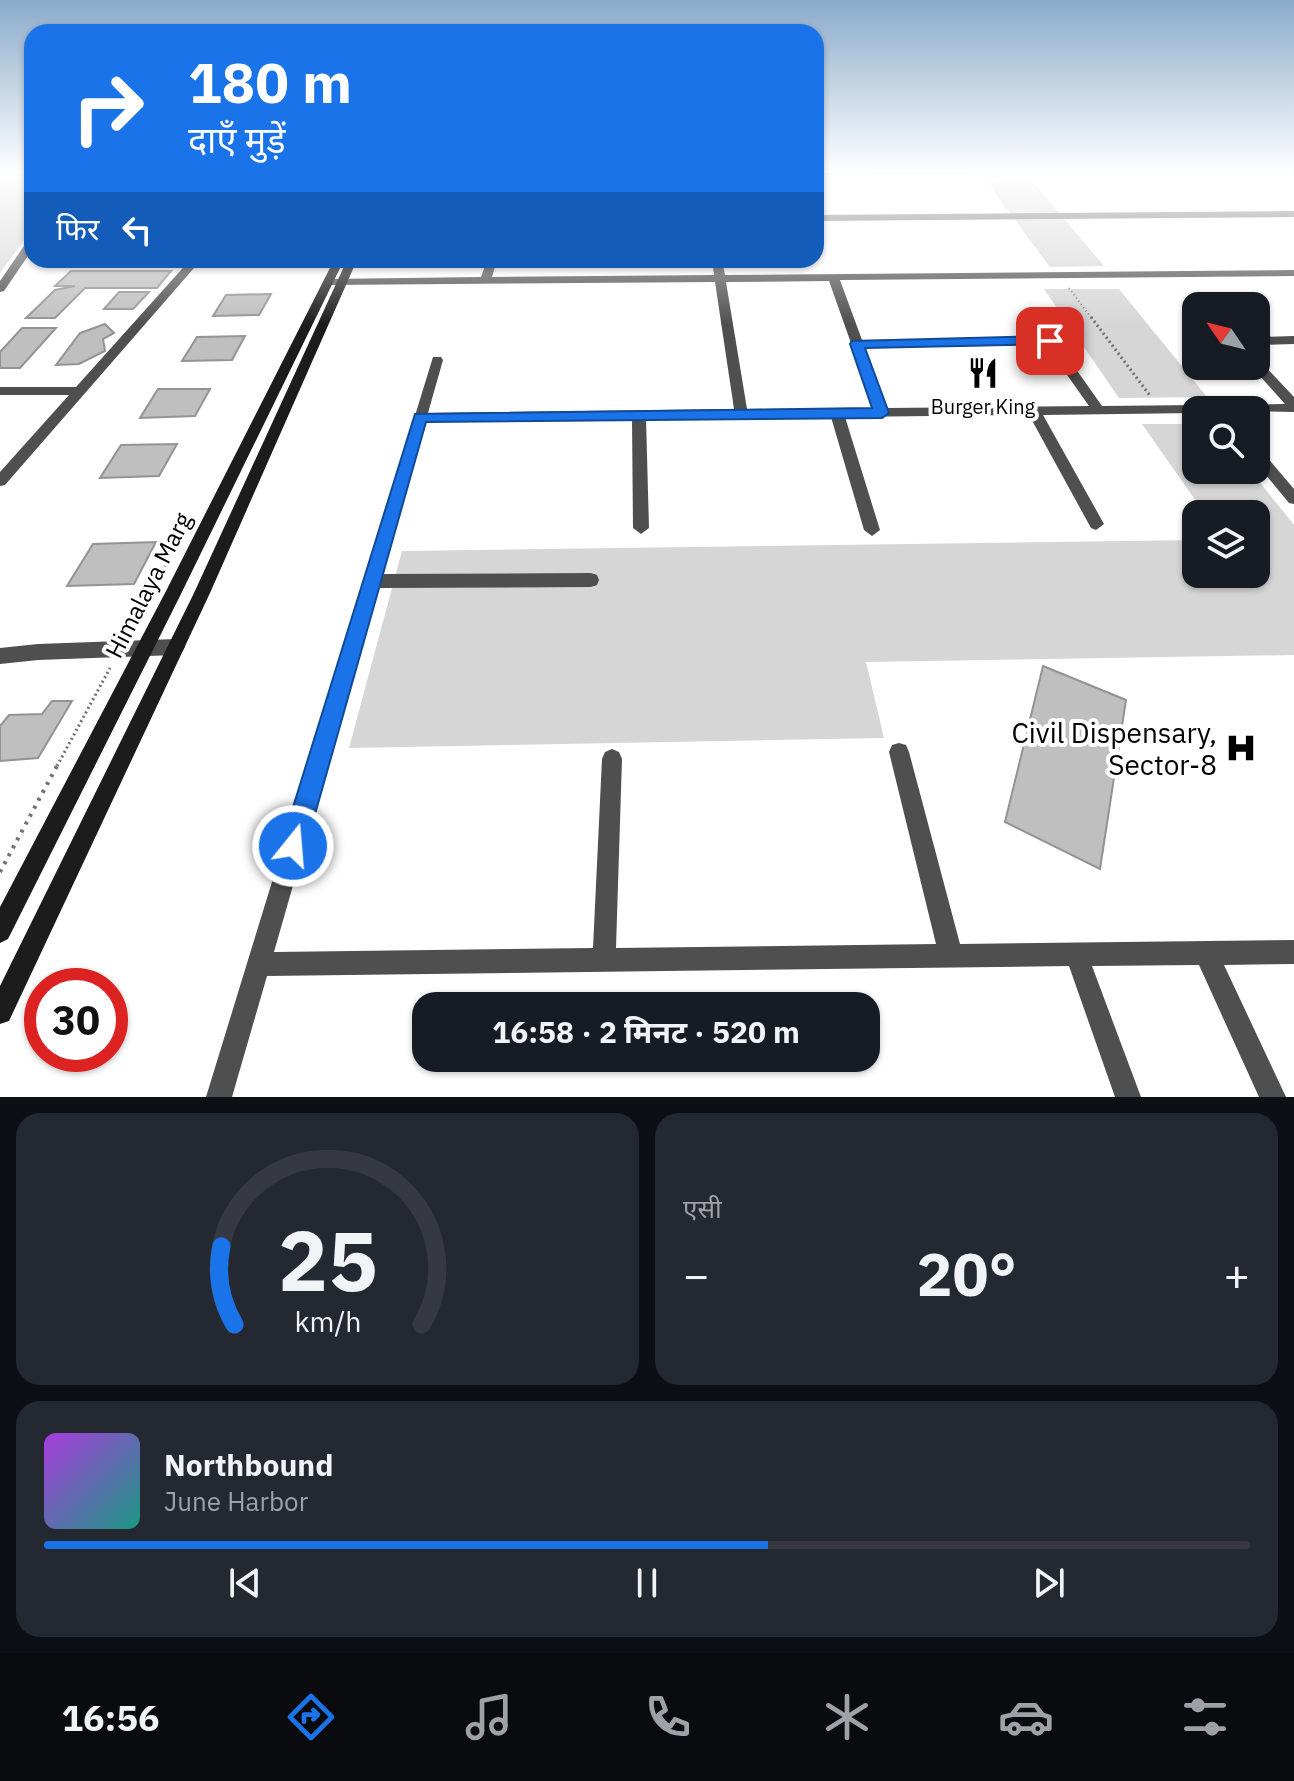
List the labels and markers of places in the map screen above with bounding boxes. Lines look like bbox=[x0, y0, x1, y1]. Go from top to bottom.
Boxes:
pin bbox=[1016, 307, 1084, 375]
restaurant icon: Burger King bbox=[966, 356, 1000, 390]
place label: Burger King bbox=[931, 393, 1036, 420]
place label: Civil Dispensary, Sector-8 bbox=[1011, 714, 1217, 783]
hospital icon: Civil Dispensary, Sector-8 bbox=[1224, 731, 1258, 765]

